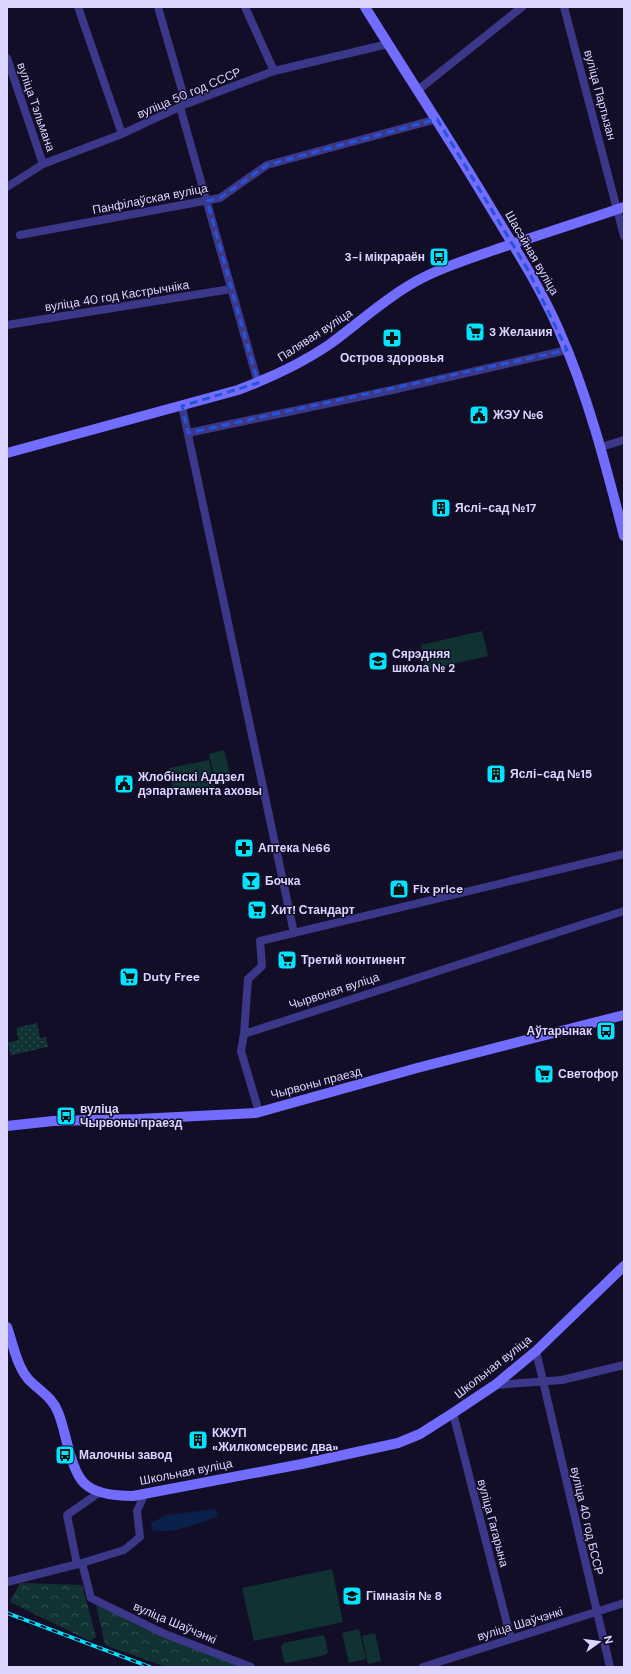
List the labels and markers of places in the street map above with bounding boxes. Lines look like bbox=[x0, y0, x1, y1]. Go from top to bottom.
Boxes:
bus stop icon: 3-і мікрараён bbox=[428, 246, 450, 268]
place label: 3-і мікрараён bbox=[345, 249, 425, 265]
supermarket icon: 3 Желания bbox=[464, 321, 486, 343]
place label: 3 Желания bbox=[489, 324, 553, 340]
pharmacy icon: Остров здоровья bbox=[381, 327, 403, 349]
place label: Остров здоровья bbox=[340, 350, 444, 366]
public building icon: ЖЭУ №6 bbox=[468, 404, 490, 426]
place label: ЖЭУ №6 bbox=[492, 407, 544, 423]
building icon: Яслі-сад №17 bbox=[430, 497, 452, 519]
place label: Яслі-сад №17 bbox=[455, 500, 537, 516]
place label: Сярэдняя школа № 2 bbox=[392, 646, 455, 676]
school or university icon: Сярэдняя школа № 2 bbox=[367, 650, 389, 672]
building icon: Яслі-сад №15 bbox=[485, 763, 507, 785]
place label: Яслі-сад №15 bbox=[510, 766, 592, 782]
place label: Жлобінскі Аддзел дэпартамента аховы bbox=[137, 769, 262, 799]
public building icon: Жлобінскі Аддзел дэпартамента аховы bbox=[113, 773, 135, 795]
pharmacy icon: Аптека №66 bbox=[233, 837, 255, 859]
place label: Аптека №66 bbox=[258, 840, 331, 856]
bar icon: Бочка bbox=[240, 870, 262, 892]
place label: Бочка bbox=[265, 873, 301, 889]
shop icon: Fix price bbox=[388, 878, 410, 900]
place label: Fix price bbox=[413, 881, 463, 897]
supermarket icon: Хит! Стандарт bbox=[246, 899, 268, 921]
place label: Хит! Стандарт bbox=[271, 902, 355, 918]
supermarket icon: Третий континент bbox=[276, 949, 298, 971]
place label: Третий континент bbox=[301, 952, 406, 968]
supermarket icon: Duty Free bbox=[118, 966, 140, 988]
place label: Duty Free bbox=[143, 969, 200, 985]
bus stop icon: Аўтарынак bbox=[595, 1020, 617, 1042]
place label: Аўтарынак bbox=[527, 1023, 593, 1039]
supermarket icon: Светофор bbox=[533, 1063, 555, 1085]
place label: Светофор bbox=[558, 1066, 618, 1082]
place label: вуліца Чырвоны праезд bbox=[80, 1101, 183, 1131]
bus stop icon: вуліца Чырвоны праезд bbox=[55, 1105, 77, 1127]
place label: КЖУП «Жилкомсервис два» bbox=[212, 1425, 338, 1455]
building icon: КЖУП «Жилкомсервис два» bbox=[187, 1429, 209, 1451]
bus stop icon: Малочны завод bbox=[54, 1444, 76, 1466]
place label: Малочны завод bbox=[79, 1447, 172, 1463]
school or university icon: Гімназія № 8 bbox=[341, 1585, 363, 1607]
place label: Гімназія № 8 bbox=[366, 1588, 442, 1604]

